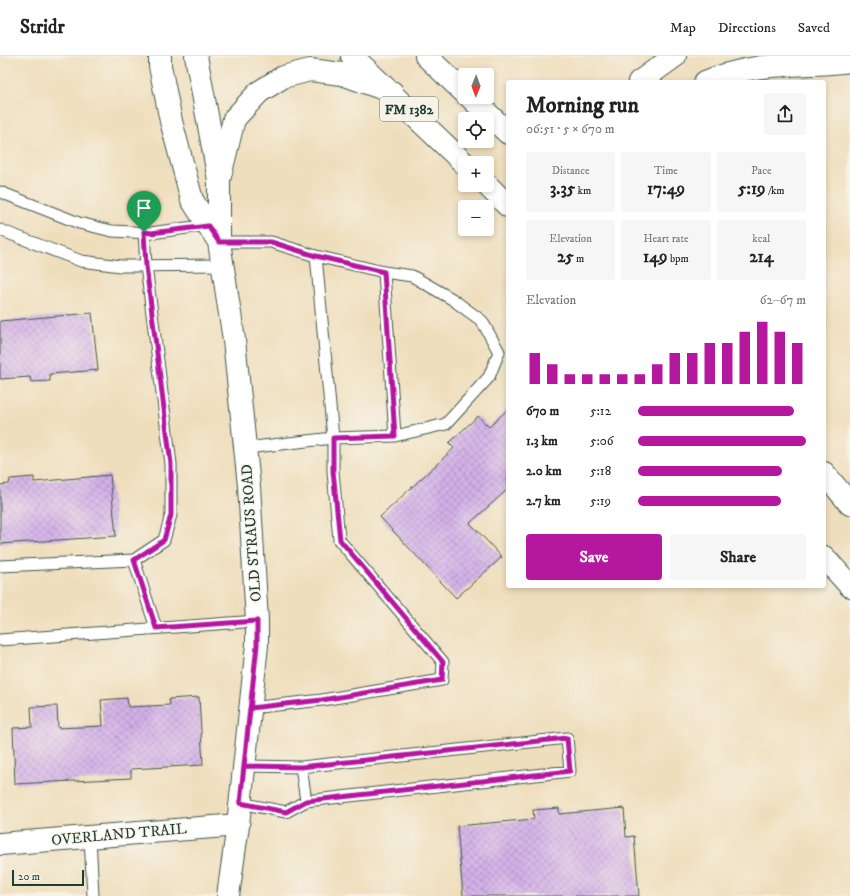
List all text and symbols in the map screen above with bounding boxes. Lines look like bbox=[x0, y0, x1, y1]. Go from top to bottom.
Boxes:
text: Stridr bbox=[20, 16, 65, 39]
text: Map bbox=[670, 19, 696, 37]
text: Directions bbox=[718, 19, 776, 37]
text: Saved bbox=[798, 19, 830, 37]
north arrow bbox=[458, 68, 494, 104]
map controls bbox=[458, 68, 494, 236]
text: Morning run bbox=[526, 92, 639, 119]
button: share bbox=[764, 93, 806, 135]
road number: FM 1382 bbox=[380, 97, 438, 121]
button: locate bbox=[458, 112, 494, 148]
text: 06:51 · 5 × 670 m bbox=[526, 121, 614, 137]
button: + bbox=[458, 156, 494, 192]
text: Distance bbox=[552, 164, 590, 178]
text: Time bbox=[654, 164, 678, 178]
text: Pace bbox=[751, 164, 772, 178]
text: 3.35 bbox=[550, 178, 575, 200]
text: 17:49 bbox=[647, 178, 685, 200]
text: 5:19 bbox=[738, 178, 766, 200]
text: km bbox=[575, 184, 591, 198]
text: /km bbox=[766, 184, 785, 198]
pin bbox=[127, 191, 161, 232]
icon: arrive bbox=[133, 197, 155, 219]
button: − bbox=[458, 200, 494, 236]
text: Elevation bbox=[549, 232, 592, 246]
text: Heart rate bbox=[643, 232, 689, 246]
text: kcal bbox=[752, 232, 770, 246]
text: 25 bbox=[557, 246, 574, 268]
text: 149 bbox=[643, 246, 668, 268]
text: 214 bbox=[749, 246, 774, 268]
text: m bbox=[574, 252, 584, 266]
text: bpm bbox=[668, 252, 689, 266]
text: Elevation bbox=[526, 292, 576, 308]
text: 62–67 m bbox=[760, 292, 806, 308]
text: 670 m bbox=[526, 403, 559, 419]
text: 5:12 bbox=[590, 403, 611, 419]
text: 1.3 km bbox=[526, 433, 558, 449]
text: 5:06 bbox=[590, 433, 614, 449]
text: 2.0 km bbox=[526, 463, 562, 479]
text: 5:18 bbox=[590, 463, 611, 479]
street label: OLD STRAUS ROAD bbox=[237, 464, 266, 602]
text: 2.7 km bbox=[526, 493, 561, 509]
text: 5:19 bbox=[590, 493, 611, 509]
button: Save bbox=[526, 534, 662, 580]
button: Share bbox=[670, 534, 806, 580]
street label: OVERLAND TRAIL bbox=[51, 819, 188, 850]
scale bar bbox=[12, 868, 84, 887]
text: 20 m bbox=[18, 870, 40, 884]

